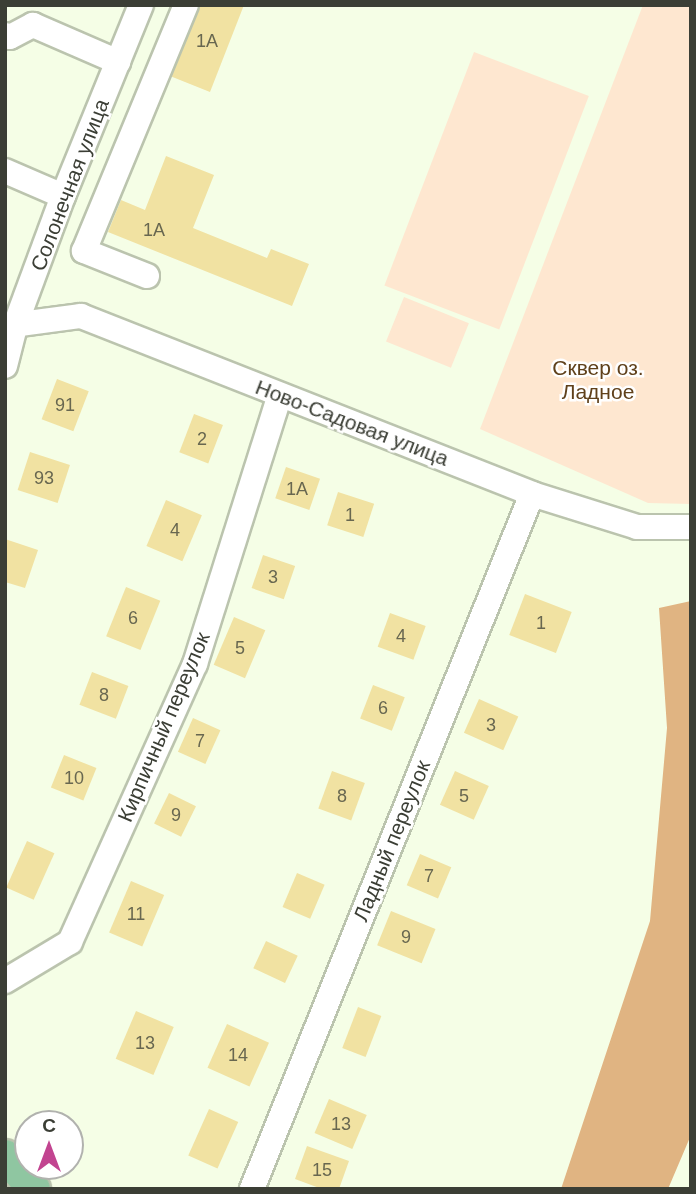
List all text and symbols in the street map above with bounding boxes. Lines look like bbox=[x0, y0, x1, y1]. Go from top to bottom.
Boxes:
house number: 1А bbox=[196, 30, 218, 52]
street label: Солонечная улица bbox=[26, 95, 114, 275]
house number: 1А bbox=[143, 219, 165, 241]
park label: Сквер оз. Ладное bbox=[552, 355, 644, 405]
street label: Ново-Садовая улица bbox=[252, 375, 452, 471]
house number: 91 bbox=[55, 394, 75, 416]
house number: 2 bbox=[197, 428, 207, 450]
house number: 93 bbox=[34, 467, 54, 489]
house number: 1А bbox=[286, 478, 308, 500]
house number: 1 bbox=[345, 504, 355, 526]
house number: 4 bbox=[170, 519, 180, 541]
house number: 3 bbox=[268, 566, 278, 588]
house number: 6 bbox=[128, 607, 138, 629]
house number: 1 bbox=[536, 612, 546, 634]
house number: 4 bbox=[396, 625, 406, 647]
street label: Кирпичный переулок bbox=[113, 628, 215, 826]
house number: 5 bbox=[235, 637, 245, 659]
house number: 8 bbox=[99, 684, 109, 706]
house number: 6 bbox=[378, 697, 388, 719]
house number: 3 bbox=[486, 714, 496, 736]
house number: 7 bbox=[195, 730, 205, 752]
street label: Ладный переулок bbox=[348, 757, 436, 925]
house number: 10 bbox=[64, 767, 84, 789]
house number: 8 bbox=[337, 785, 347, 807]
house number: 5 bbox=[459, 785, 469, 807]
house number: 9 bbox=[171, 804, 181, 826]
house number: 7 bbox=[424, 865, 434, 887]
house number: 11 bbox=[127, 903, 145, 925]
house number: 9 bbox=[401, 926, 411, 948]
house number: 13 bbox=[135, 1032, 155, 1054]
house number: 14 bbox=[228, 1044, 248, 1066]
north arrow bbox=[14, 1110, 84, 1180]
house number: 13 bbox=[331, 1113, 351, 1135]
text: С bbox=[42, 1115, 56, 1136]
house number: 15 bbox=[312, 1159, 332, 1181]

